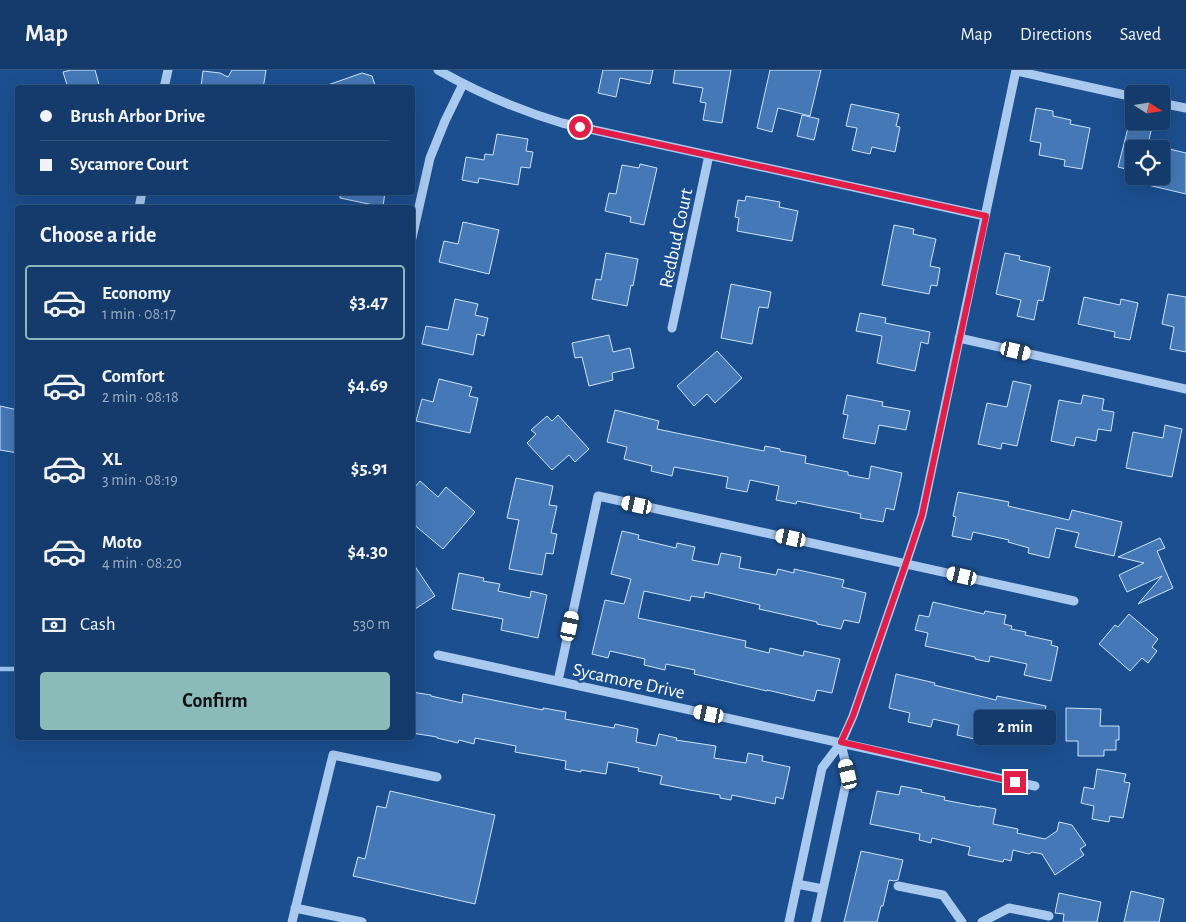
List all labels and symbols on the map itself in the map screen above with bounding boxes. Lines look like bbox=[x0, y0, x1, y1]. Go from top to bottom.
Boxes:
north arrow bbox=[1125, 85, 1170, 130]
route start bbox=[569, 116, 591, 138]
street label: Redbud Court bbox=[657, 187, 696, 290]
car bbox=[999, 340, 1032, 362]
car bbox=[620, 495, 653, 515]
car bbox=[774, 528, 807, 548]
car bbox=[945, 565, 978, 587]
car bbox=[559, 610, 580, 642]
street label: Sycamore Drive bbox=[571, 660, 686, 703]
car bbox=[692, 704, 725, 724]
callout: 2 min bbox=[974, 710, 1056, 744]
car bbox=[837, 758, 858, 790]
route end bbox=[1004, 771, 1026, 793]

